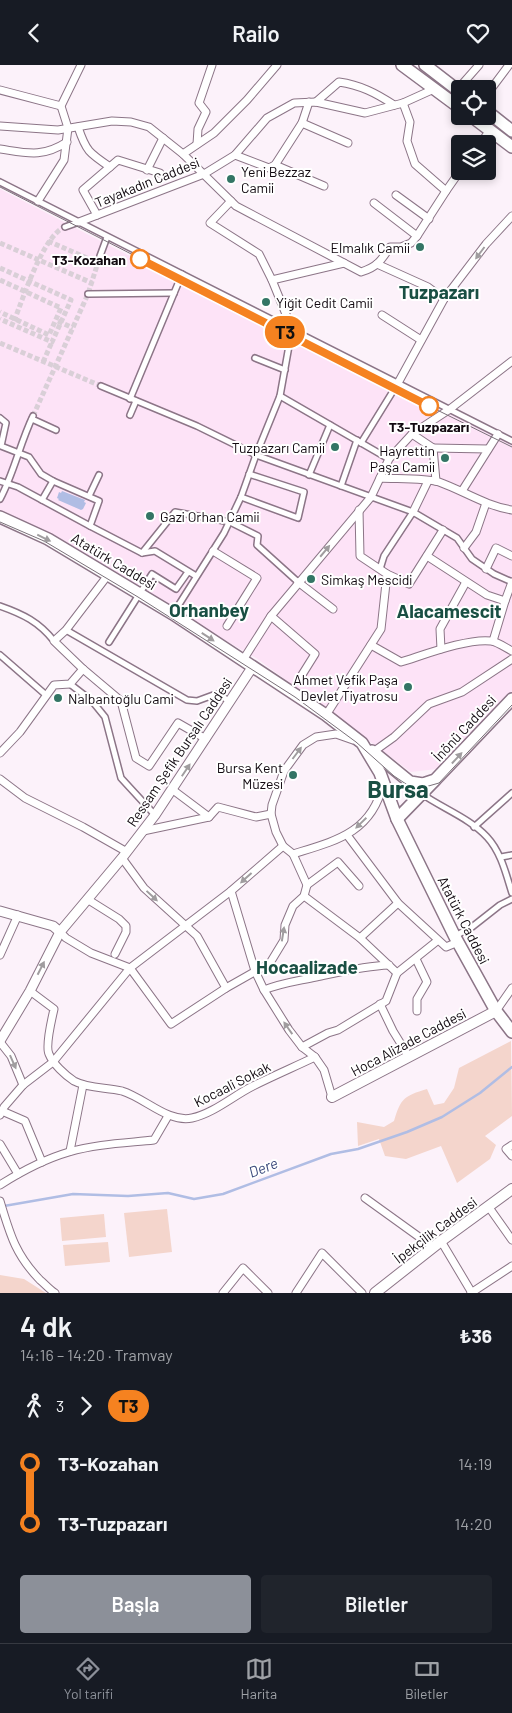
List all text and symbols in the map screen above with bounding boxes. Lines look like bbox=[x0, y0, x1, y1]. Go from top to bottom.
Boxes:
icon: back bbox=[20, 19, 48, 47]
icon: heart bbox=[464, 19, 492, 47]
text: Railo bbox=[232, 20, 280, 46]
map controls bbox=[451, 80, 496, 180]
button: locate bbox=[451, 80, 496, 125]
button: layers bbox=[451, 135, 496, 180]
street label: Tayakadın Caddesi bbox=[92, 153, 202, 211]
place label: Yeni Bezzaz Camii bbox=[241, 163, 311, 196]
marker: Yeni Bezzaz Camii bbox=[225, 173, 237, 185]
place label: Elmalık Camii bbox=[331, 239, 410, 256]
marker: Elmalık Camii bbox=[414, 241, 426, 253]
one-way arrow bbox=[474, 246, 485, 259]
marker: T3-Kozahan bbox=[130, 249, 150, 269]
place label: T3-Kozahan bbox=[52, 251, 126, 268]
district label: Tuzpazarı bbox=[399, 280, 479, 303]
place label: Yiğit Cedit Camii bbox=[276, 294, 373, 311]
marker: Yiğit Cedit Camii bbox=[260, 296, 272, 308]
line badge: T3 bbox=[262, 316, 308, 348]
text: T3 bbox=[275, 321, 295, 343]
marker: T3-Tuzpazarı bbox=[419, 396, 439, 416]
place label: T3-Tuzpazarı bbox=[389, 418, 469, 435]
place label: Tuzpazarı Camii bbox=[232, 439, 325, 456]
marker: Tuzpazarı Camii bbox=[329, 441, 341, 453]
place label: Hayrettin Paşa Camii bbox=[370, 442, 435, 475]
marker: Hayrettin Paşa Camii bbox=[439, 452, 451, 464]
place label: Gazi Orhan Camii bbox=[160, 508, 260, 525]
marker: Gazi Orhan Camii bbox=[144, 510, 156, 522]
street label: Atatürk Caddesi bbox=[68, 529, 160, 593]
one-way arrow bbox=[37, 534, 51, 542]
one-way arrow bbox=[319, 545, 330, 558]
place label: Simkaş Mescidi bbox=[321, 571, 412, 588]
marker: Simkaş Mescidi bbox=[305, 573, 317, 585]
district label: Orhanbey bbox=[169, 598, 249, 621]
district label: Alacamescit bbox=[396, 599, 502, 622]
one-way arrow bbox=[201, 632, 214, 641]
place label: Ahmet Vefik Paşa Devlet Tiyatrosu bbox=[293, 671, 398, 704]
street label: Ressam Şefik Bursalı Caddesi bbox=[123, 674, 235, 830]
marker: Ahmet Vefik Paşa Devlet Tiyatrosu bbox=[402, 681, 414, 693]
place label: Nalbantoğlu Cami bbox=[68, 690, 174, 707]
street label: İnönü Caddesi bbox=[429, 691, 499, 765]
marker: Nalbantoğlu Cami bbox=[52, 692, 64, 704]
one-way arrow bbox=[292, 746, 302, 760]
one-way arrow bbox=[451, 752, 463, 764]
place label: Bursa Kent Müzesi bbox=[217, 759, 283, 792]
one-way arrow bbox=[181, 763, 191, 776]
marker: Bursa Kent Müzesi bbox=[287, 769, 299, 781]
district label: Bursa bbox=[367, 774, 429, 803]
one-way arrow bbox=[355, 817, 367, 829]
one-way arrow bbox=[241, 872, 253, 884]
street label: Atatürk Caddesi bbox=[435, 873, 493, 967]
one-way arrow bbox=[146, 890, 158, 902]
one-way arrow bbox=[280, 926, 288, 942]
district label: Hocaalizade bbox=[256, 955, 358, 978]
one-way arrow bbox=[37, 961, 45, 976]
street label: Hoca Alizade Caddesi bbox=[348, 1004, 468, 1080]
one-way arrow bbox=[283, 1021, 293, 1035]
one-way arrow bbox=[10, 1055, 18, 1069]
street label: Kocaali Sokak bbox=[191, 1057, 273, 1111]
water label: Dere bbox=[246, 1153, 280, 1181]
street label: İpekçilik Caddesi bbox=[390, 1193, 480, 1267]
text: 4 dk bbox=[20, 1309, 72, 1343]
text: ₺36 bbox=[459, 1324, 492, 1347]
text: 14:16 – 14:20 · Tramvay bbox=[20, 1345, 173, 1364]
icon: walk bbox=[20, 1392, 48, 1420]
icon: forward bbox=[72, 1392, 100, 1420]
text: T3 bbox=[118, 1395, 139, 1417]
text: 3 bbox=[56, 1396, 64, 1415]
text: T3-Kozahan bbox=[58, 1452, 159, 1475]
text: 14:19 bbox=[458, 1454, 492, 1473]
text: T3-Tuzpazarı bbox=[58, 1512, 167, 1535]
text: 14:20 bbox=[455, 1514, 492, 1533]
button: Başla bbox=[20, 1575, 251, 1633]
button: Biletler bbox=[261, 1575, 492, 1633]
tab: Yol tarifi bbox=[64, 1655, 113, 1702]
tab: Harita bbox=[241, 1655, 277, 1702]
tab: Biletler bbox=[405, 1655, 448, 1702]

